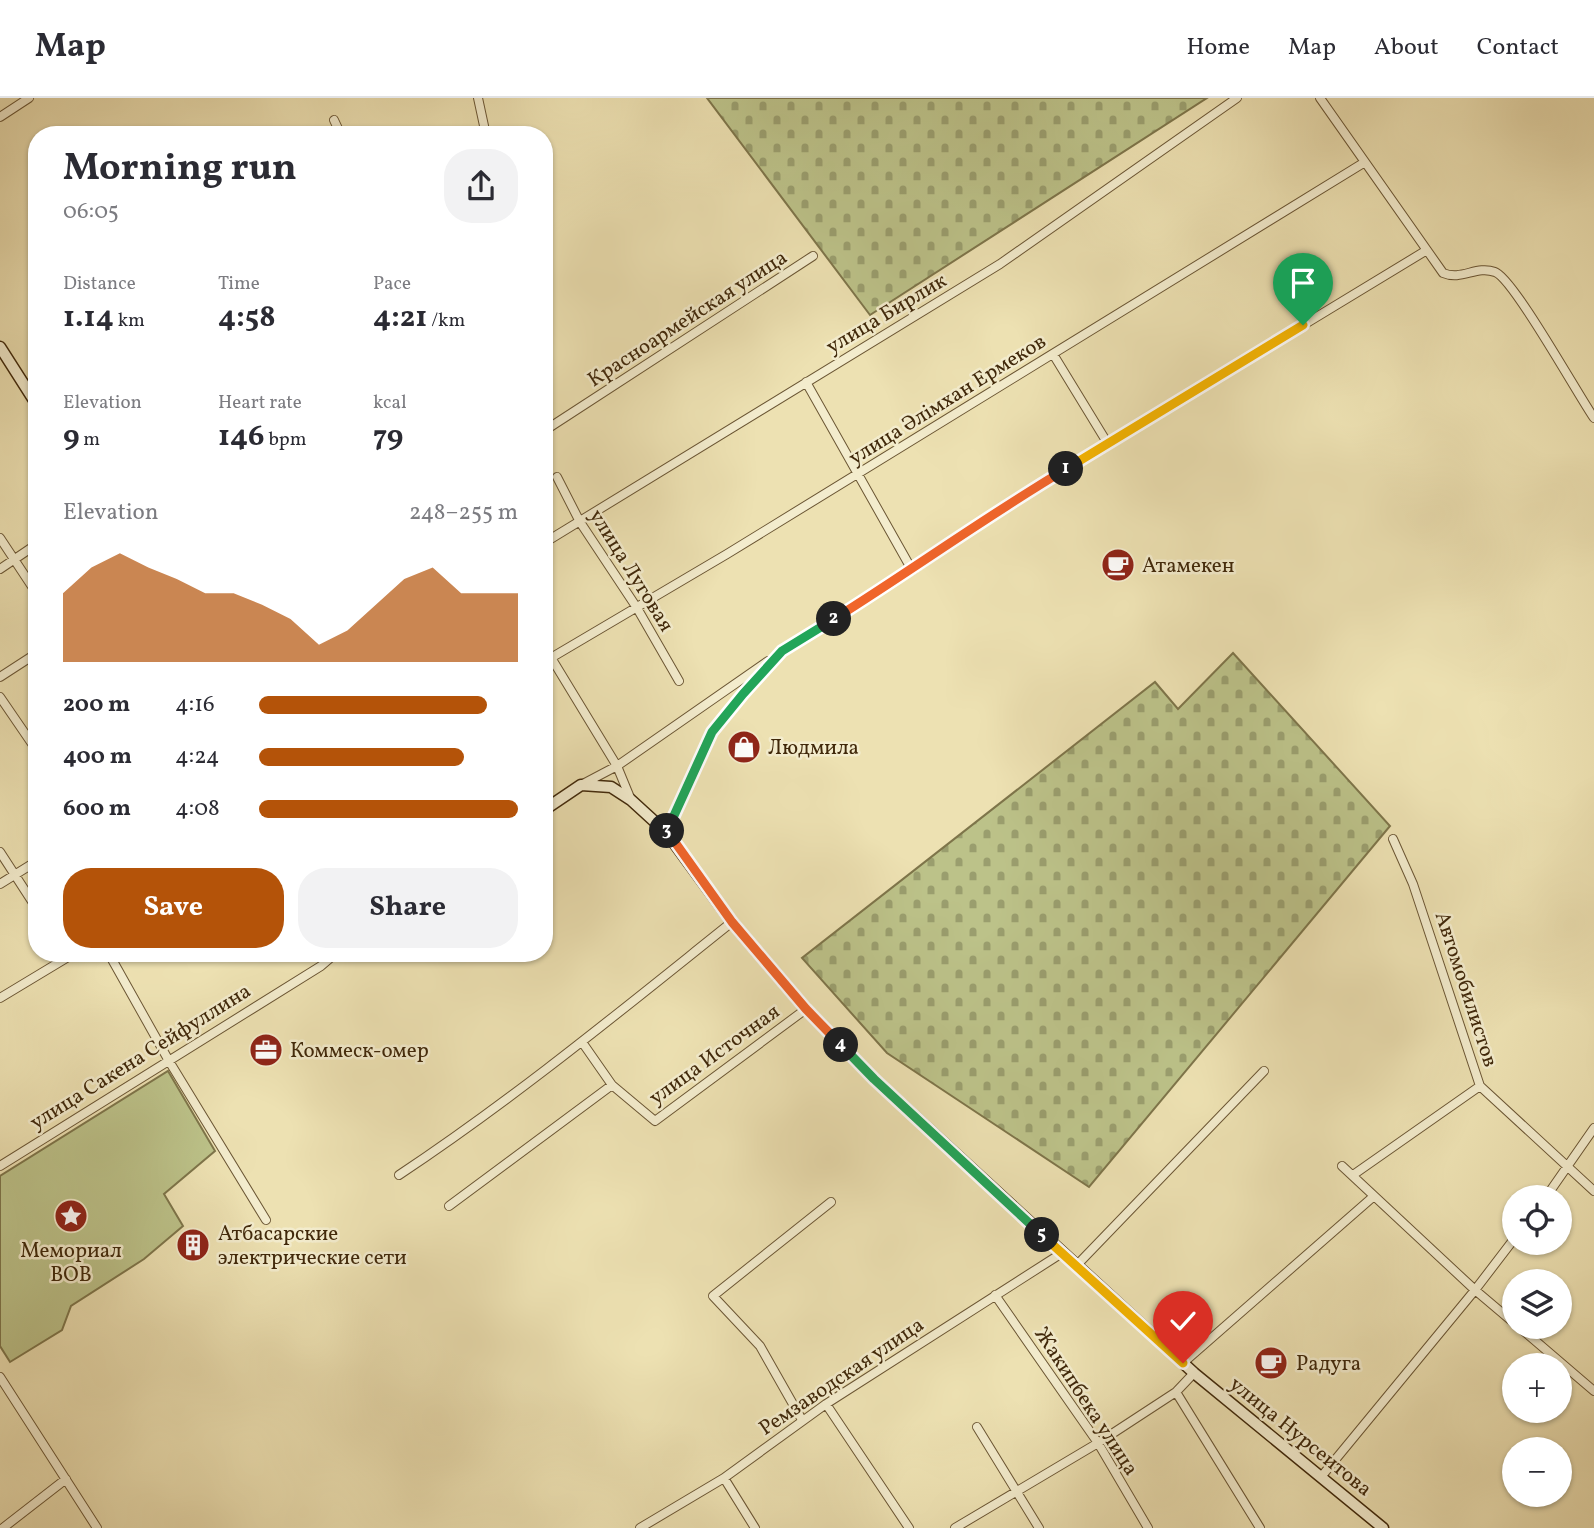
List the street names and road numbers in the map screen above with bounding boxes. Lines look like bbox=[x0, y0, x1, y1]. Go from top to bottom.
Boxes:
street label: Красноармейская улица bbox=[582, 244, 793, 395]
street label: улица Бирлик bbox=[821, 267, 952, 362]
street label: улица Әлімхан Ермеков bbox=[843, 328, 1052, 473]
street label: улица Луговая bbox=[581, 504, 680, 638]
street label: Автомобилистов bbox=[1427, 908, 1504, 1071]
street label: улица Сакена Сейфуллина bbox=[25, 977, 257, 1137]
street label: улица Источная bbox=[644, 998, 786, 1113]
street label: Ремзаводская улица bbox=[754, 1311, 930, 1443]
street label: Жакипбека улица bbox=[1027, 1322, 1145, 1482]
street label: улица Нурсеитова bbox=[1223, 1370, 1378, 1504]

